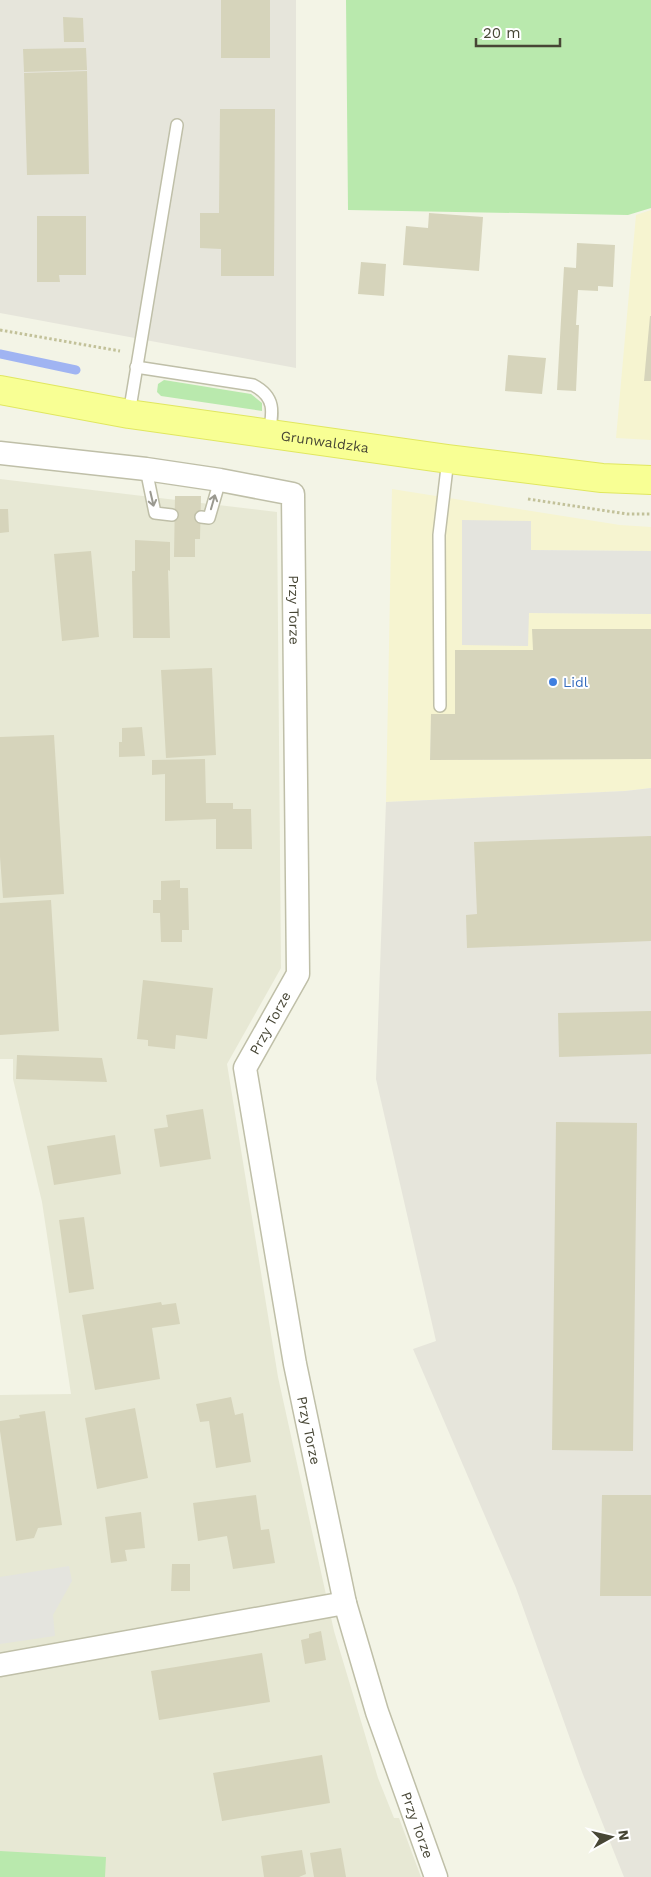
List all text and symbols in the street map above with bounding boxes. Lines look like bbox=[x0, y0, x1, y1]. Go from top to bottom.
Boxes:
scale bar bbox=[476, 15, 560, 47]
text: 20 m bbox=[483, 24, 521, 42]
street label: Grunwaldzka bbox=[280, 427, 370, 456]
one-way arrow bbox=[148, 491, 157, 507]
one-way arrow bbox=[209, 495, 219, 511]
street label: Przy Torze bbox=[286, 575, 303, 645]
place label: Lidl bbox=[563, 674, 589, 690]
marker: Lidl bbox=[547, 676, 559, 688]
street label: Przy Torze bbox=[246, 989, 294, 1057]
street label: Przy Torze bbox=[294, 1395, 324, 1466]
street label: Przy Torze bbox=[398, 1790, 437, 1860]
north arrow bbox=[586, 1812, 636, 1862]
text: N bbox=[615, 1829, 633, 1841]

